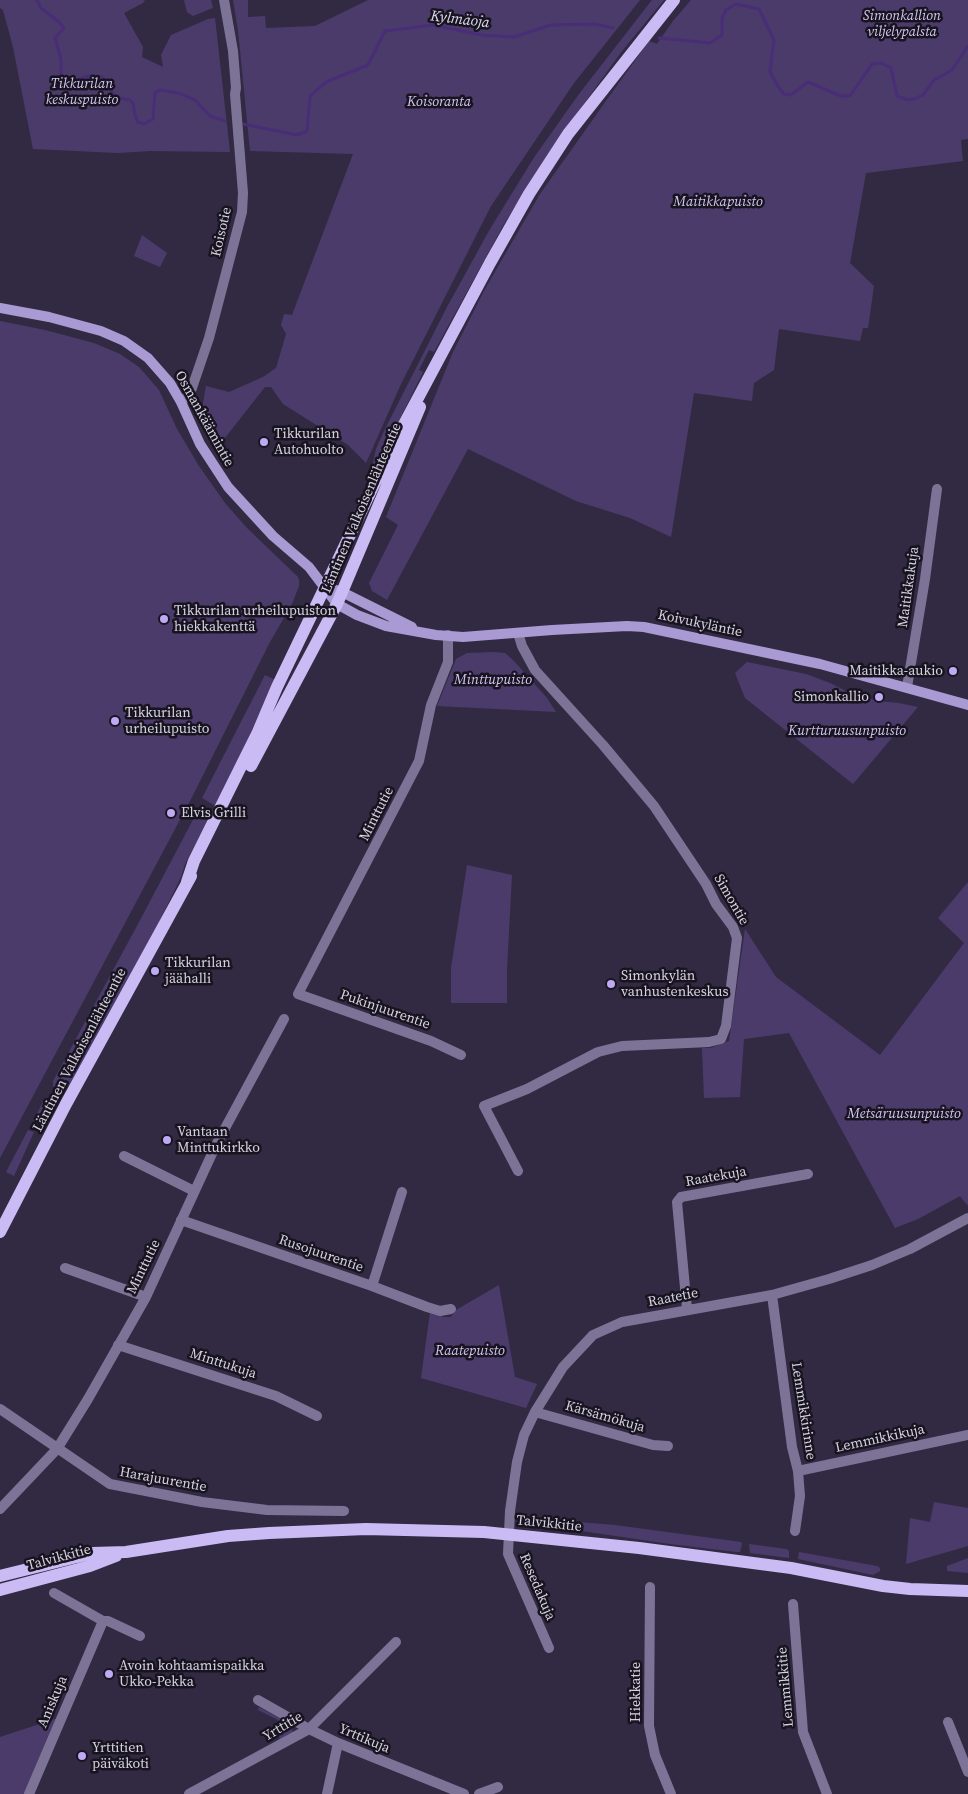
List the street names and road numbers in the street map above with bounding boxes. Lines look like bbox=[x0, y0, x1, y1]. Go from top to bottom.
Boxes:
street label: Koisotie bbox=[208, 206, 236, 258]
street label: Osmankäämintie bbox=[171, 368, 237, 470]
street label: Läntinen Valkoisenlähteentie bbox=[319, 420, 405, 596]
street label: Maitikkakuja bbox=[895, 545, 923, 629]
street label: Koivukyläntie bbox=[656, 607, 744, 641]
street label: Minttutie bbox=[356, 784, 398, 844]
street label: Simontie bbox=[710, 872, 752, 928]
street label: Läntinen Valkoisenlähteentie bbox=[30, 965, 130, 1135]
street label: Pukinjuurentie bbox=[338, 987, 432, 1033]
street label: Raatekuja bbox=[684, 1163, 748, 1191]
street label: Rusojuurentie bbox=[277, 1232, 365, 1276]
street label: Minttutie bbox=[124, 1237, 164, 1297]
street label: Raatetie bbox=[646, 1285, 700, 1311]
street label: Minttukuja bbox=[187, 1345, 259, 1383]
street label: Lemmikkirinne bbox=[787, 1361, 819, 1461]
street label: Kärsämökuja bbox=[563, 1398, 647, 1436]
street label: Lemmikkikuja bbox=[834, 1421, 926, 1457]
street label: Harajuurentie bbox=[118, 1464, 208, 1496]
street label: Talvikkitie bbox=[515, 1512, 583, 1536]
street label: Talvikkitie bbox=[25, 1541, 93, 1575]
street label: Resedakuja bbox=[515, 1551, 559, 1623]
street label: Lemmikkitie bbox=[774, 1646, 798, 1728]
street label: Hiekkatie bbox=[628, 1662, 644, 1722]
street label: Aniskuja bbox=[35, 1674, 71, 1730]
street label: Yrttitie bbox=[260, 1709, 306, 1745]
street label: Yrttikuja bbox=[336, 1721, 392, 1757]

